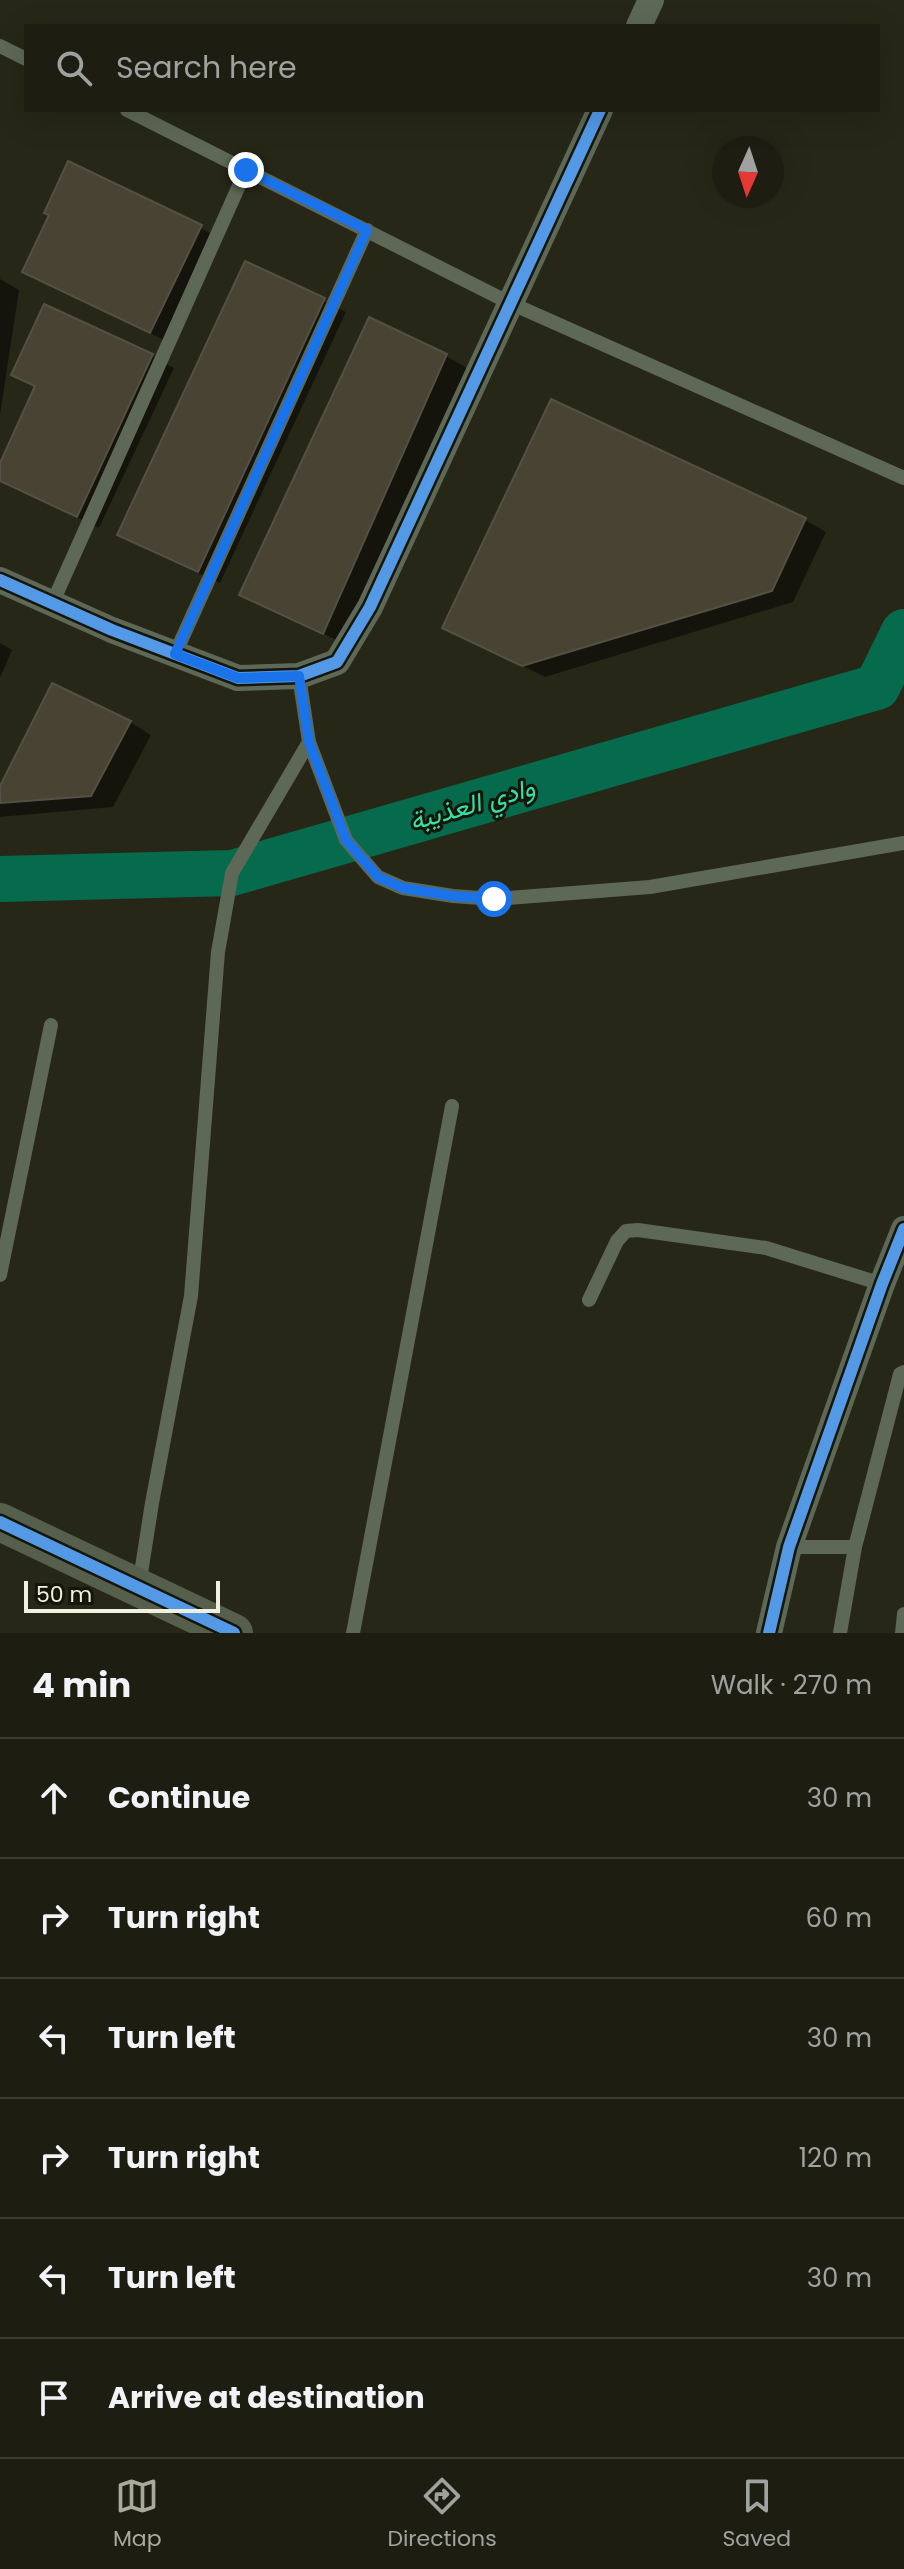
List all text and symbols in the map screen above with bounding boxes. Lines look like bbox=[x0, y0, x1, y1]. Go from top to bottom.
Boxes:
search box bbox=[24, 24, 880, 112]
icon: search bbox=[52, 46, 96, 90]
text: Search here bbox=[116, 46, 297, 89]
north arrow bbox=[712, 136, 784, 208]
route end bbox=[228, 152, 264, 188]
water label: وادي العذيبة bbox=[405, 769, 540, 842]
route start bbox=[476, 881, 512, 917]
scale bar bbox=[24, 1577, 220, 1613]
text: 50 m bbox=[36, 1579, 92, 1610]
text: 4 min bbox=[32, 1661, 131, 1709]
text: Walk · 270 m bbox=[711, 1667, 872, 1703]
icon: ahead bbox=[32, 1776, 76, 1820]
text: Continue bbox=[108, 1776, 250, 1819]
text: 30 m bbox=[807, 1780, 872, 1816]
icon: right bbox=[32, 1896, 76, 1940]
text: Turn right bbox=[108, 1896, 260, 1939]
text: 60 m bbox=[805, 1900, 872, 1936]
icon: left bbox=[32, 2016, 76, 2060]
text: Turn left bbox=[108, 2016, 236, 2059]
text: 30 m bbox=[807, 2020, 872, 2056]
icon: right bbox=[32, 2136, 76, 2180]
text: Turn right bbox=[108, 2136, 260, 2179]
text: 120 m bbox=[799, 2140, 872, 2176]
icon: left bbox=[32, 2256, 76, 2300]
text: Turn left bbox=[108, 2256, 236, 2299]
text: 30 m bbox=[807, 2260, 872, 2296]
icon: arrive bbox=[32, 2376, 76, 2420]
text: Arrive at destination bbox=[108, 2376, 425, 2419]
tab: Map bbox=[113, 2474, 162, 2555]
tab: Directions bbox=[387, 2474, 497, 2555]
tab: Saved bbox=[722, 2474, 791, 2555]

